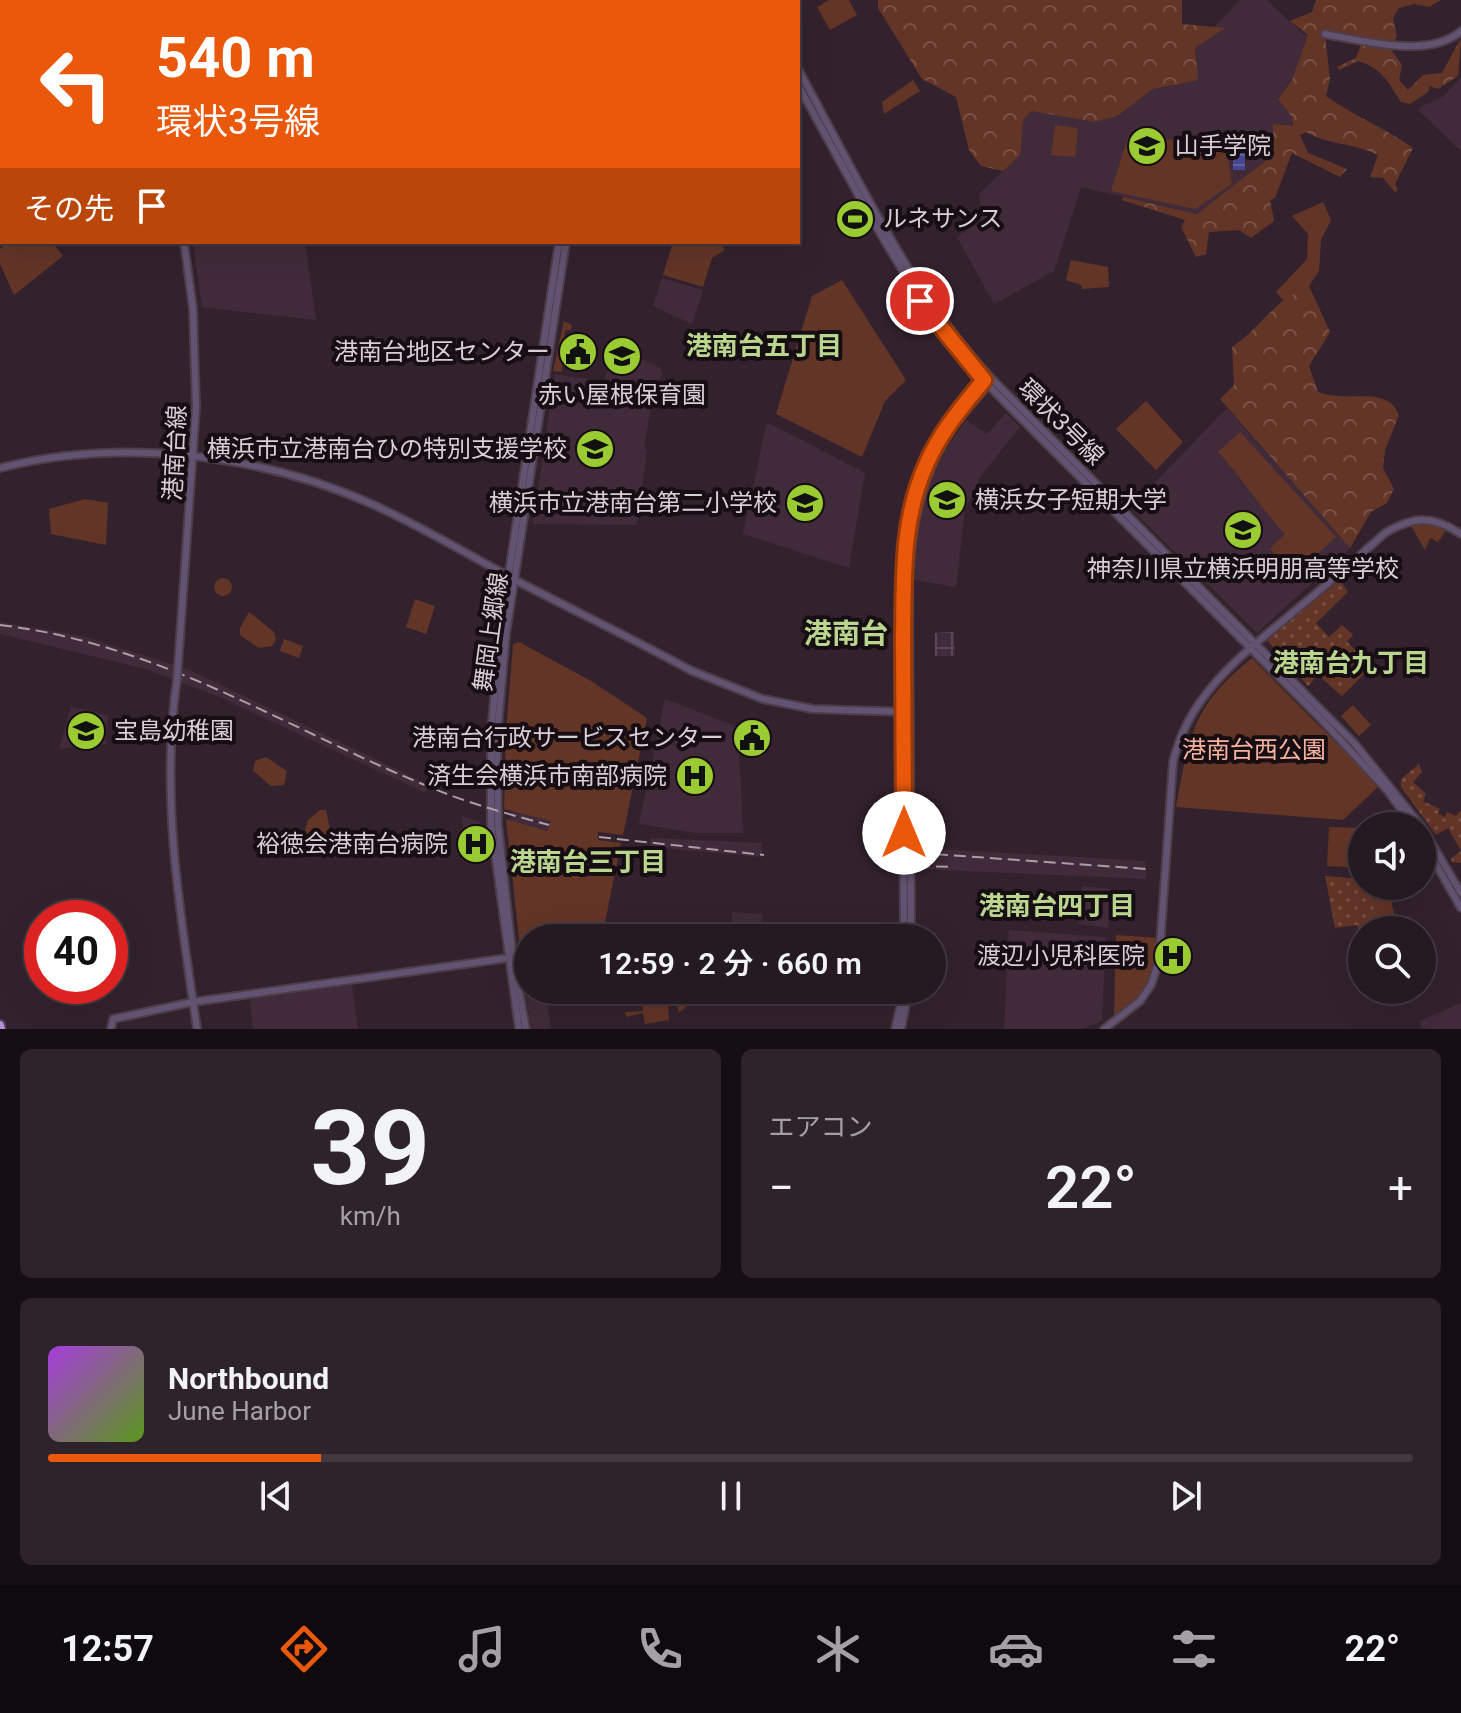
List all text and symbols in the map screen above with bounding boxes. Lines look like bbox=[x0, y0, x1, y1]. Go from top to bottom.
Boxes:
text: 540 m bbox=[156, 25, 315, 91]
icon: left bbox=[24, 32, 128, 136]
text: 環状3号線 bbox=[156, 101, 320, 143]
school or university icon: 山手学院 bbox=[1126, 125, 1168, 167]
place label: 山手学院 bbox=[1175, 132, 1271, 160]
icon: arrive bbox=[130, 184, 174, 228]
text: その先 bbox=[24, 191, 114, 226]
sports icon: ルネサンス bbox=[834, 198, 876, 240]
place label: ルネサンス bbox=[883, 205, 1003, 233]
pin bbox=[886, 267, 954, 335]
icon: arrive bbox=[898, 279, 942, 323]
public building icon: 港南台地区センター bbox=[557, 331, 599, 373]
district label: 港南台五丁目 bbox=[686, 331, 842, 361]
school or university icon: 赤い屋根保育園 bbox=[601, 335, 643, 377]
place label: 港南台地区センター bbox=[334, 338, 550, 366]
street label: 環状3号線 bbox=[1012, 373, 1110, 471]
place label: 赤い屋根保育園 bbox=[538, 381, 706, 409]
street label: 港南台線 bbox=[159, 404, 191, 502]
school or university icon: 横浜市立港南台ひの特別支援学校 bbox=[574, 428, 616, 470]
place label: 横浜市立港南台ひの特別支援学校 bbox=[207, 435, 567, 463]
school or university icon: 横浜女子短期大学 bbox=[926, 479, 968, 521]
school or university icon: 横浜市立港南台第二小学校 bbox=[784, 482, 826, 524]
place label: 横浜女子短期大学 bbox=[975, 486, 1167, 514]
place label: 横浜市立港南台第二小学校 bbox=[489, 489, 777, 517]
school or university icon: 神奈川県立横浜明朋高等学校 bbox=[1222, 509, 1264, 551]
place label: 神奈川県立横浜明朋高等学校 bbox=[1087, 555, 1399, 583]
street label: 舞岡上郷線 bbox=[469, 571, 513, 693]
district label: 港南台 bbox=[804, 617, 888, 650]
district label: 港南台九丁目 bbox=[1273, 648, 1429, 678]
school or university icon: 宝島幼稚園 bbox=[65, 710, 107, 752]
place label: 宝島幼稚園 bbox=[114, 717, 234, 745]
public building icon: 港南台行政サービスセンター bbox=[731, 717, 773, 759]
place label: 港南台行政サービスセンター bbox=[412, 724, 724, 752]
park label: 港南台西公園 bbox=[1182, 736, 1326, 764]
hospital icon: 済生会横浜市南部病院 bbox=[674, 755, 716, 797]
place label: 済生会横浜市南部病院 bbox=[427, 762, 667, 790]
position arrow bbox=[862, 791, 946, 875]
map controls bbox=[1348, 812, 1436, 1004]
button: sound bbox=[1348, 812, 1436, 900]
hospital icon: 裕徳会港南台病院 bbox=[455, 823, 497, 865]
place label: 裕徳会港南台病院 bbox=[256, 830, 448, 858]
district label: 港南台三丁目 bbox=[510, 847, 666, 877]
district label: 港南台四丁目 bbox=[979, 891, 1135, 921]
speed limit sign: 40 bbox=[24, 900, 128, 1004]
button: search bbox=[1348, 916, 1436, 1004]
hospital icon: 渡辺小児科医院 bbox=[1152, 935, 1194, 977]
place label: 渡辺小児科医院 bbox=[977, 942, 1145, 970]
text: 12:59 · 2 分 · 660 m bbox=[598, 946, 862, 981]
text: 39 bbox=[311, 1088, 430, 1209]
text: エアコン bbox=[769, 1112, 873, 1142]
text: 22° bbox=[1045, 1152, 1137, 1223]
text: − bbox=[769, 1162, 794, 1214]
text: + bbox=[1388, 1162, 1413, 1214]
text: km/h bbox=[340, 1201, 401, 1231]
text: Northbound bbox=[168, 1361, 329, 1396]
text: June Harbor bbox=[168, 1396, 311, 1426]
icon: previous bbox=[254, 1474, 298, 1518]
icon: pause bbox=[709, 1474, 753, 1518]
icon: next bbox=[1164, 1474, 1208, 1518]
icon: directions bbox=[276, 1621, 332, 1677]
icon: music bbox=[454, 1621, 510, 1677]
icon: phone bbox=[632, 1621, 688, 1677]
icon: climate bbox=[810, 1621, 866, 1677]
icon: car bbox=[988, 1621, 1044, 1677]
icon: filters bbox=[1166, 1621, 1222, 1677]
text: 12:57 bbox=[61, 1628, 154, 1670]
text: 22° bbox=[1345, 1628, 1400, 1670]

